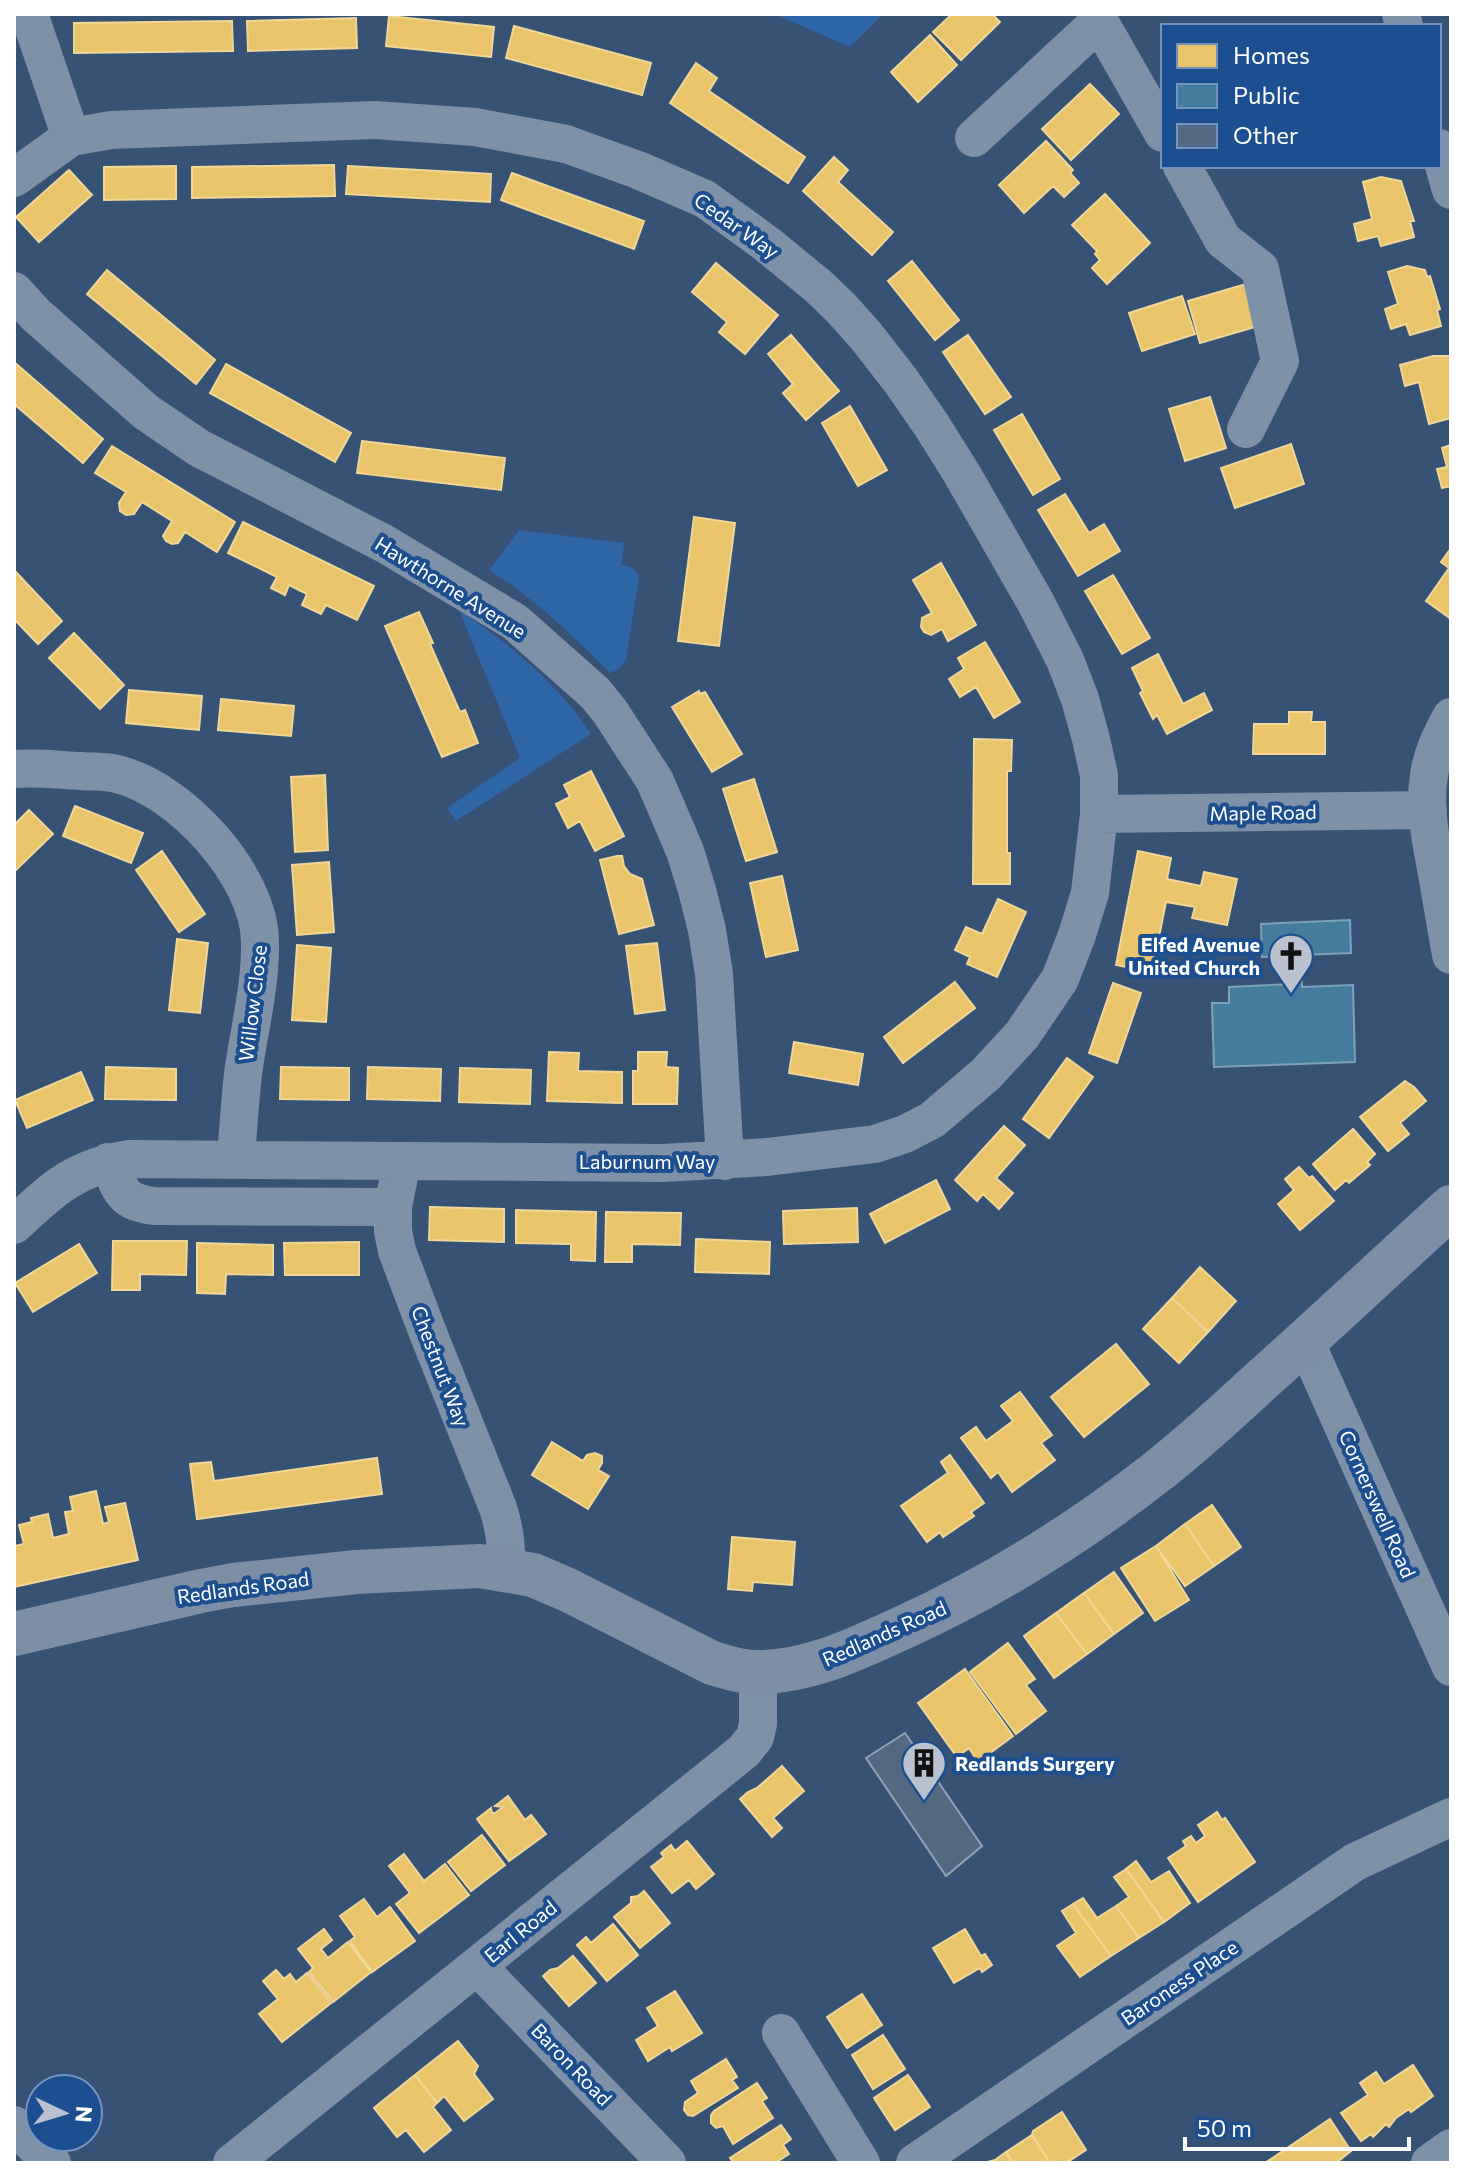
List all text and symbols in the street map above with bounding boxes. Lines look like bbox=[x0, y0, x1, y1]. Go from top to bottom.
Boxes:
legend bbox=[1161, 24, 1441, 168]
text: Homes bbox=[1233, 40, 1310, 69]
text: Public bbox=[1233, 80, 1300, 109]
text: Other bbox=[1233, 120, 1299, 149]
street label: Cedar Way bbox=[690, 187, 784, 263]
street label: Hawthorne Avenue bbox=[371, 531, 531, 643]
street label: Maple Road bbox=[1209, 799, 1317, 825]
place label: Elfed Avenue United Church bbox=[1128, 932, 1260, 979]
church icon: Elfed Avenue United Church bbox=[1267, 932, 1315, 995]
street label: Willow Close bbox=[233, 943, 271, 1063]
street label: Laburnum Way bbox=[579, 1149, 715, 1173]
street label: Chestnut Way bbox=[407, 1302, 475, 1430]
street label: Cornerswell Road bbox=[1335, 1426, 1421, 1582]
street label: Redlands Road bbox=[175, 1566, 311, 1608]
street label: Redlands Road bbox=[818, 1595, 950, 1671]
building icon: Redlands Surgery bbox=[900, 1739, 948, 1802]
place label: Redlands Surgery bbox=[955, 1751, 1115, 1775]
street label: Earl Road bbox=[479, 1895, 561, 1967]
street label: Baroness Place bbox=[1116, 1934, 1242, 2030]
street label: Baron Road bbox=[527, 2018, 617, 2110]
north arrow bbox=[24, 2073, 104, 2153]
scale bar bbox=[1185, 2101, 1409, 2151]
text: N bbox=[70, 2105, 98, 2124]
text: 50 m bbox=[1197, 2113, 1252, 2142]

